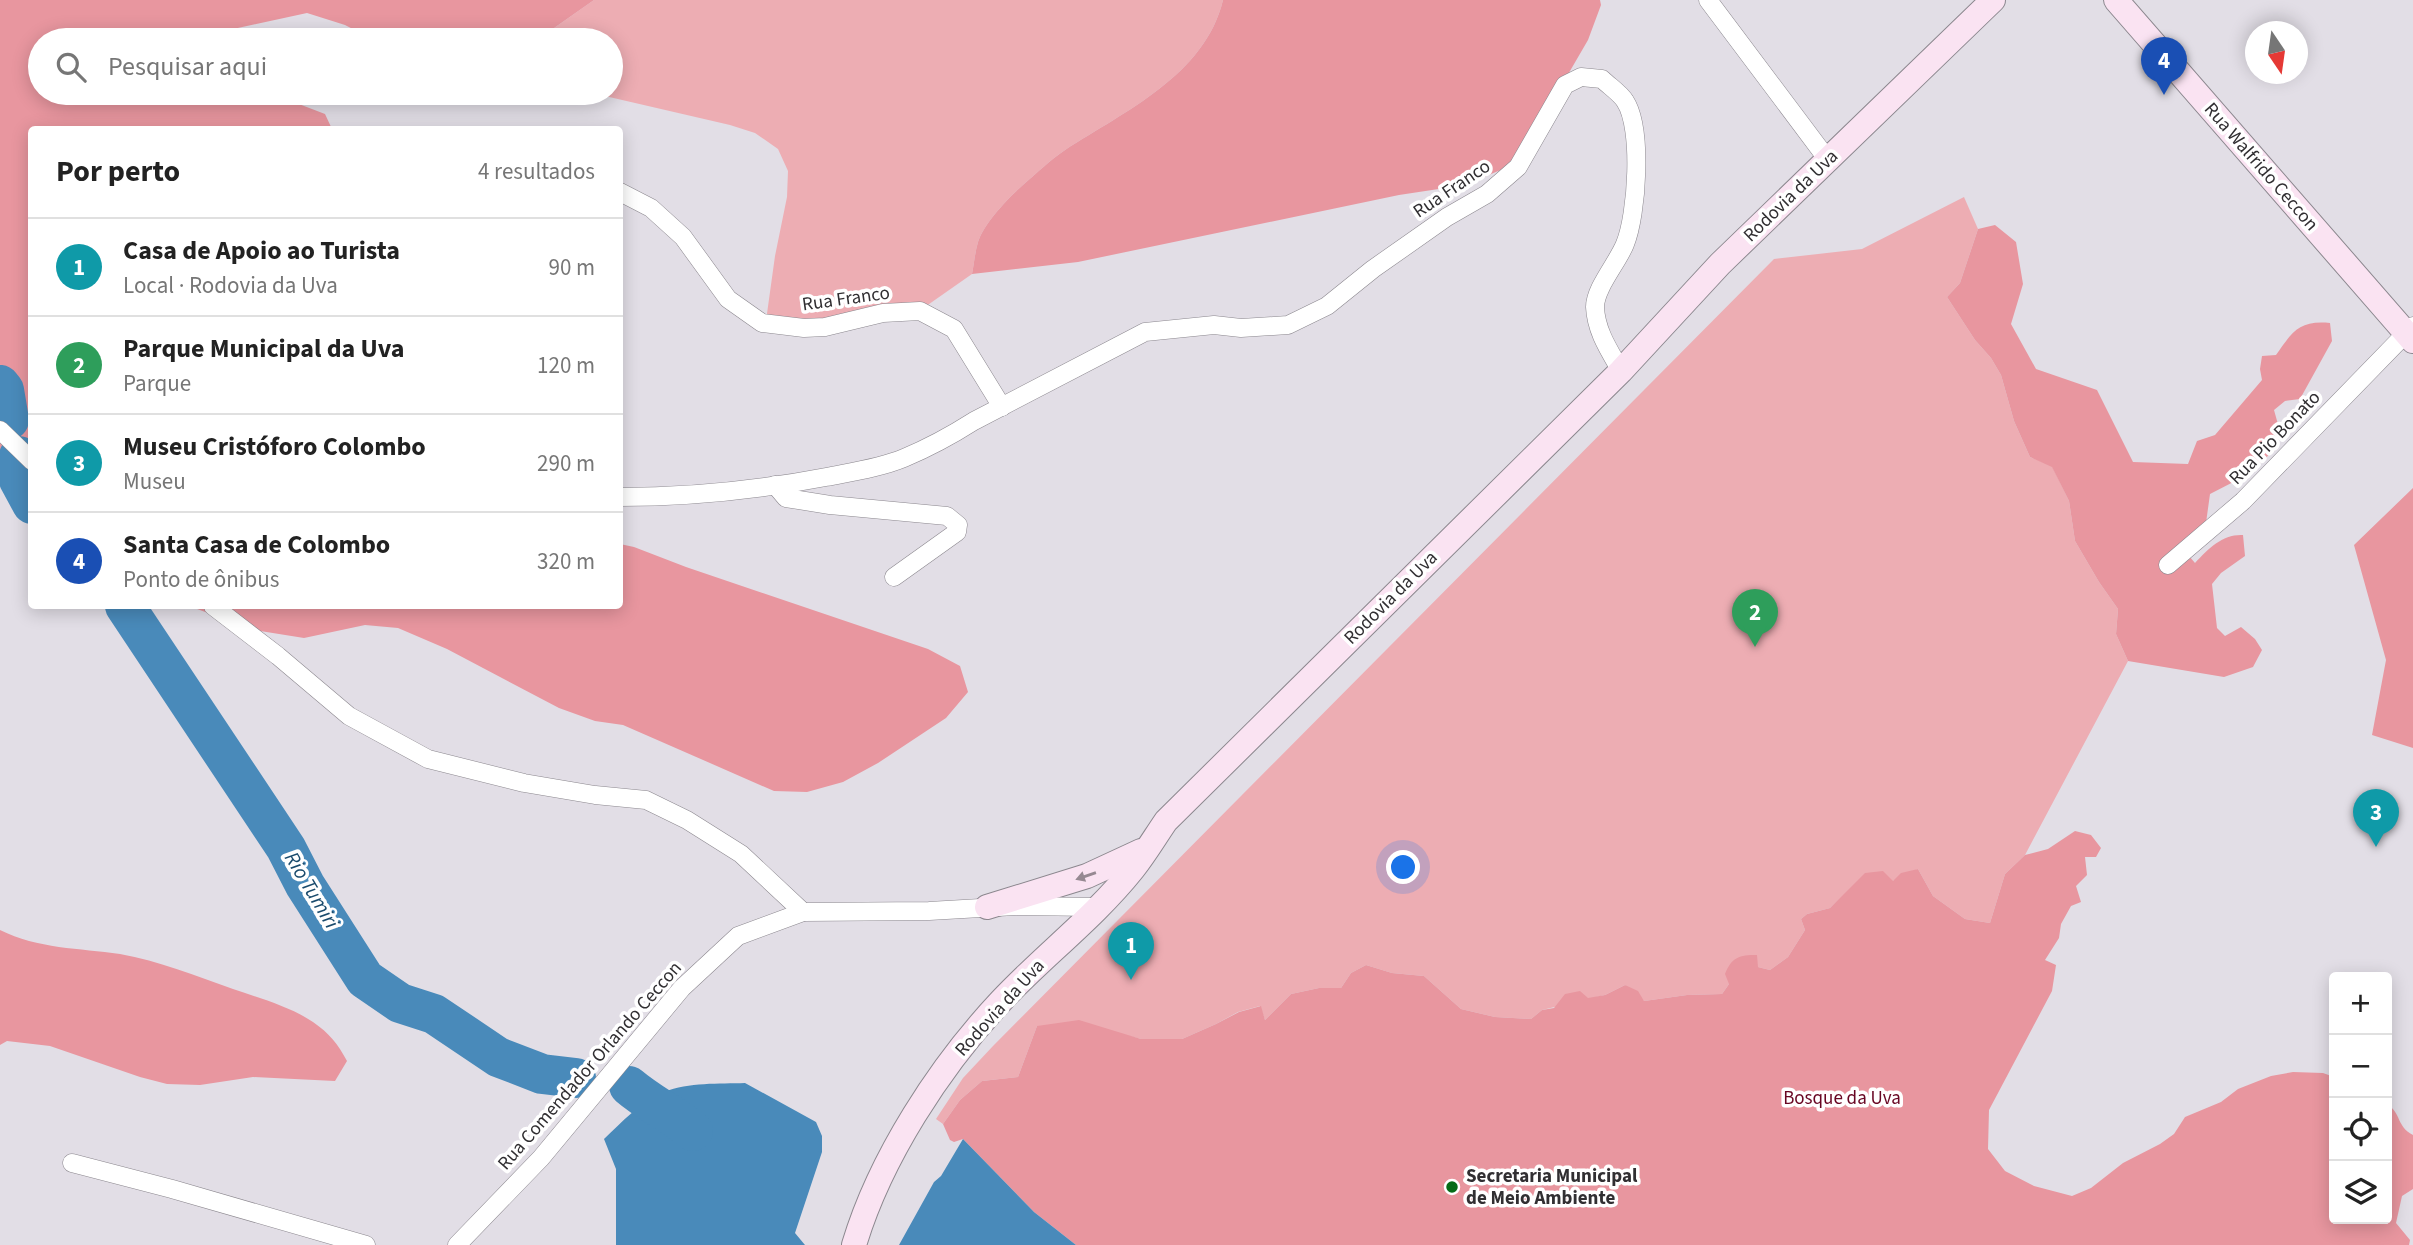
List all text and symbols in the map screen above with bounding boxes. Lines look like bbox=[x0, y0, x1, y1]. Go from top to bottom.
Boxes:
north arrow bbox=[2245, 21, 2308, 84]
search box bbox=[28, 28, 623, 105]
pin: 4 bbox=[2141, 37, 2187, 95]
icon: search bbox=[52, 48, 90, 86]
text: Pesquisar aqui bbox=[108, 48, 267, 85]
street label: Rua Walfrido Ceccon bbox=[2198, 97, 2324, 237]
street label: Rodovia da Uva bbox=[1737, 144, 1845, 248]
text: Por perto bbox=[56, 150, 180, 193]
street label: Rua Franco bbox=[1408, 153, 1496, 225]
text: 4 resultados bbox=[478, 155, 595, 188]
text: Casa de Apoio ao Turista bbox=[123, 232, 400, 269]
text: 1 bbox=[73, 251, 85, 284]
text: 90 m bbox=[548, 251, 595, 284]
text: Local · Rodovia da Uva bbox=[123, 269, 338, 302]
street label: Rua Franco bbox=[800, 279, 892, 319]
text: Parque Municipal da Uva bbox=[123, 330, 405, 367]
text: 2 bbox=[73, 349, 85, 382]
text: 120 m bbox=[537, 349, 595, 382]
text: Parque bbox=[123, 367, 191, 400]
street label: Rua Pio Bonato bbox=[2223, 385, 2327, 491]
text: Museu Cristóforo Colombo bbox=[123, 428, 426, 465]
text: 3 bbox=[73, 447, 85, 480]
text: 290 m bbox=[537, 447, 595, 480]
text: Museu bbox=[123, 465, 186, 498]
text: Santa Casa de Colombo bbox=[123, 526, 390, 563]
text: 4 bbox=[73, 545, 85, 578]
text: 320 m bbox=[537, 545, 595, 578]
street label: Rodovia da Uva bbox=[1338, 545, 1444, 651]
text: Ponto de ônibus bbox=[123, 563, 279, 596]
pin: 2 bbox=[1732, 589, 1778, 647]
pin: 3 bbox=[2353, 789, 2399, 847]
water label: Rio Tumiri bbox=[277, 846, 347, 935]
your location bbox=[1386, 850, 1420, 884]
one-way arrow bbox=[1075, 871, 1096, 882]
pin: 1 bbox=[1108, 922, 1154, 980]
street label: Rodovia da Uva bbox=[949, 953, 1051, 1063]
street label: Rua Comendador Orlando Ceccon bbox=[492, 956, 688, 1176]
map controls bbox=[2329, 972, 2392, 1224]
button: + bbox=[2329, 972, 2392, 1035]
button: − bbox=[2329, 1035, 2392, 1098]
park label: Bosque da Uva bbox=[1783, 1085, 1901, 1112]
button: locate bbox=[2329, 1098, 2392, 1161]
button: layers bbox=[2329, 1161, 2392, 1224]
place label: Secretaria Municipal de Meio Ambiente bbox=[1466, 1163, 1638, 1212]
marker: Secretaria Municipal de Meio Ambiente bbox=[1444, 1179, 1460, 1195]

